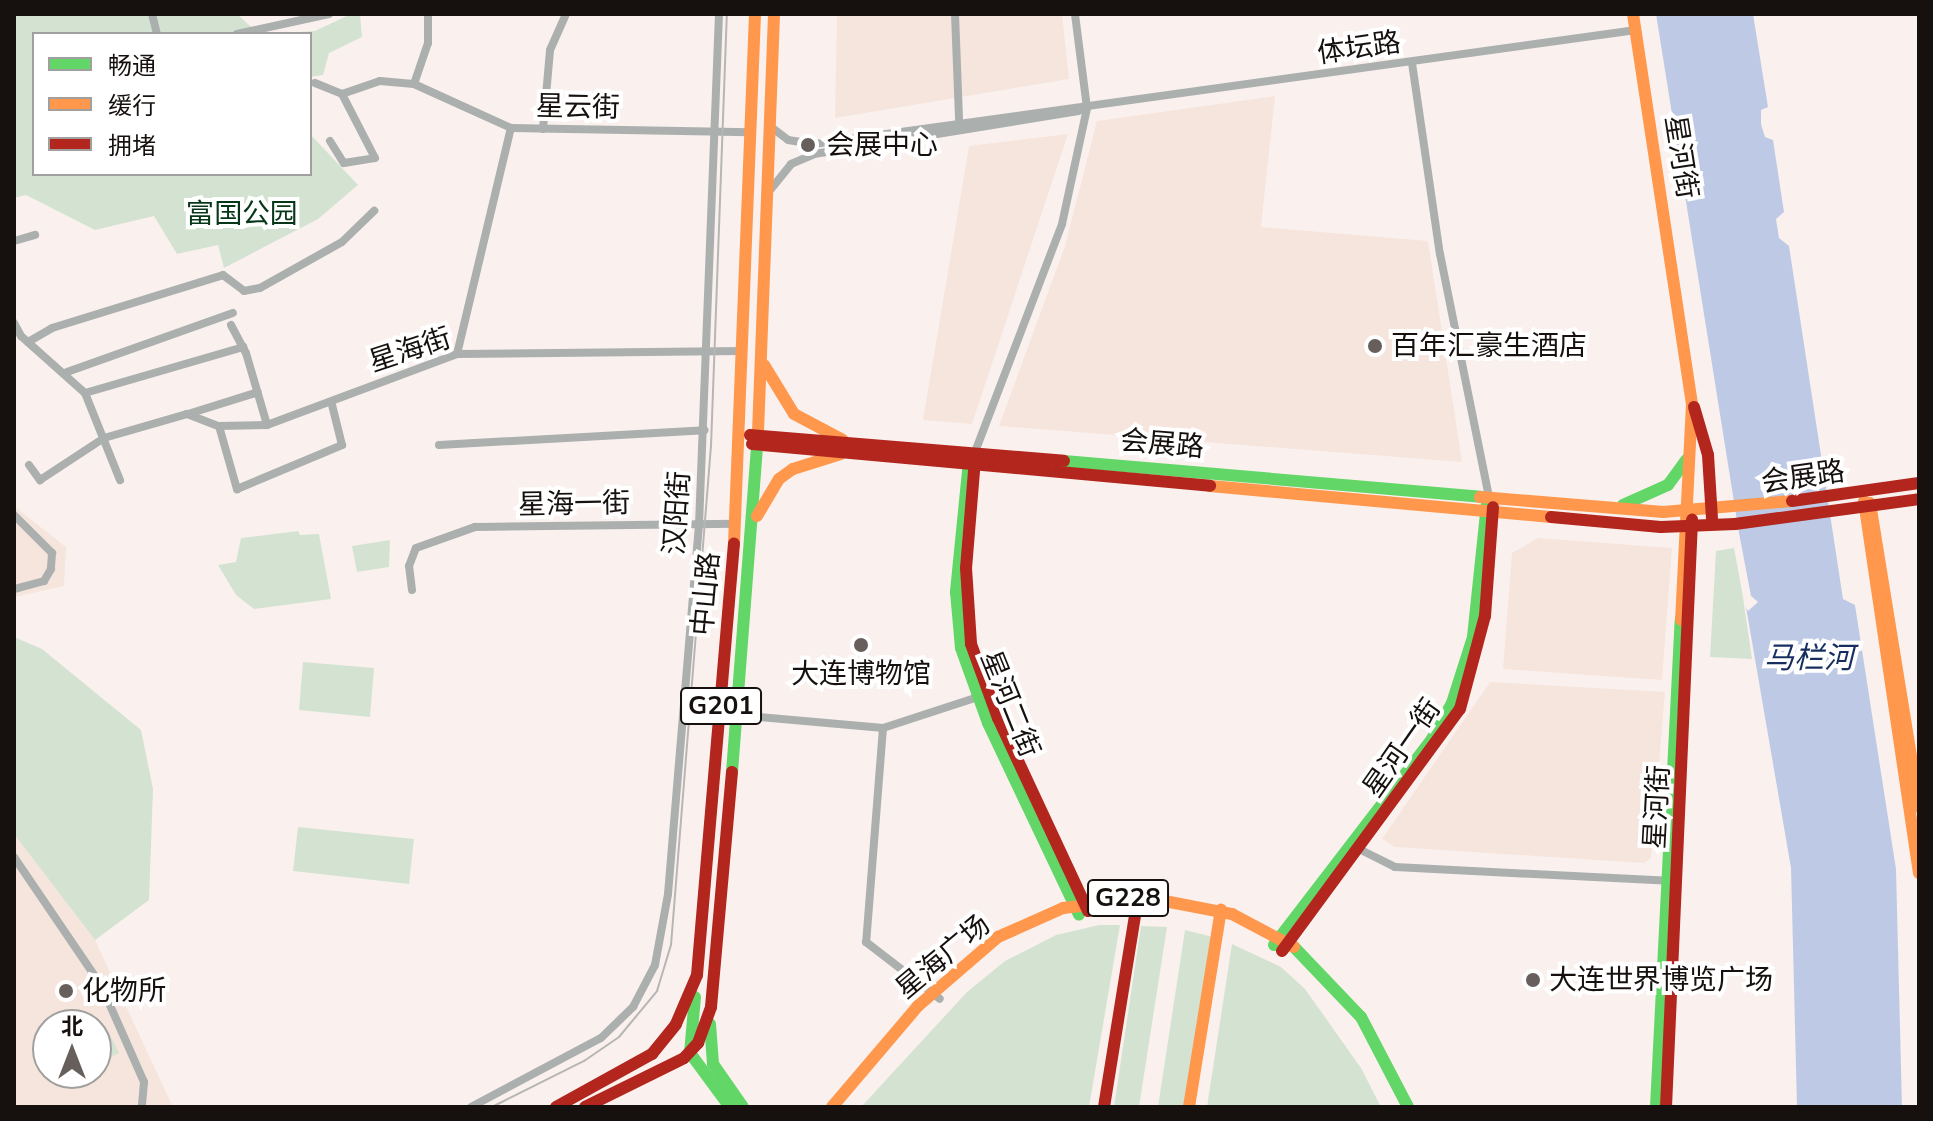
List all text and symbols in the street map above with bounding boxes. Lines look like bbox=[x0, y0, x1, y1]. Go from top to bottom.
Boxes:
street label: 体坛路 bbox=[1315, 26, 1403, 70]
legend bbox=[32, 32, 312, 176]
text: 畅通 bbox=[108, 50, 156, 82]
street label: 星云街 bbox=[536, 89, 620, 125]
text: 缓行 bbox=[108, 90, 156, 122]
street label: 星河街 bbox=[1658, 113, 1704, 201]
place label: 会展中心 bbox=[826, 128, 938, 162]
text: 拥堵 bbox=[108, 130, 156, 162]
marker: 会展中心 bbox=[797, 134, 819, 156]
park label: 富国公园 bbox=[186, 197, 298, 231]
street label: 星海街 bbox=[365, 321, 455, 379]
place label: 百年汇豪生酒店 bbox=[1391, 329, 1587, 363]
marker: 百年汇豪生酒店 bbox=[1366, 337, 1384, 355]
street label: 会展路 bbox=[1119, 424, 1205, 464]
street label: 会展路 bbox=[1759, 455, 1847, 499]
street label: 汉阳街 bbox=[657, 470, 697, 556]
street label: 星海一街 bbox=[518, 486, 630, 522]
street label: 中山路 bbox=[686, 551, 726, 637]
marker: 大连博物馆 bbox=[852, 636, 870, 654]
water label: 马栏河 bbox=[1764, 641, 1854, 677]
street label: 星河二街 bbox=[973, 646, 1047, 762]
place label: 大连博物馆 bbox=[791, 657, 931, 691]
road number: G201 bbox=[679, 684, 763, 728]
street label: 星河一街 bbox=[1356, 692, 1448, 804]
street label: 星河街 bbox=[1638, 764, 1676, 850]
road number: G228 bbox=[1086, 876, 1170, 920]
street label: 星海广场 bbox=[889, 908, 997, 1006]
place label: 大连世界博览广场 bbox=[1549, 963, 1773, 997]
marker: 大连世界博览广场 bbox=[1524, 971, 1542, 989]
place label: 化物所 bbox=[82, 974, 166, 1008]
marker: 化物所 bbox=[57, 982, 75, 1000]
north arrow bbox=[32, 1009, 112, 1089]
text: 北 bbox=[61, 1012, 83, 1042]

